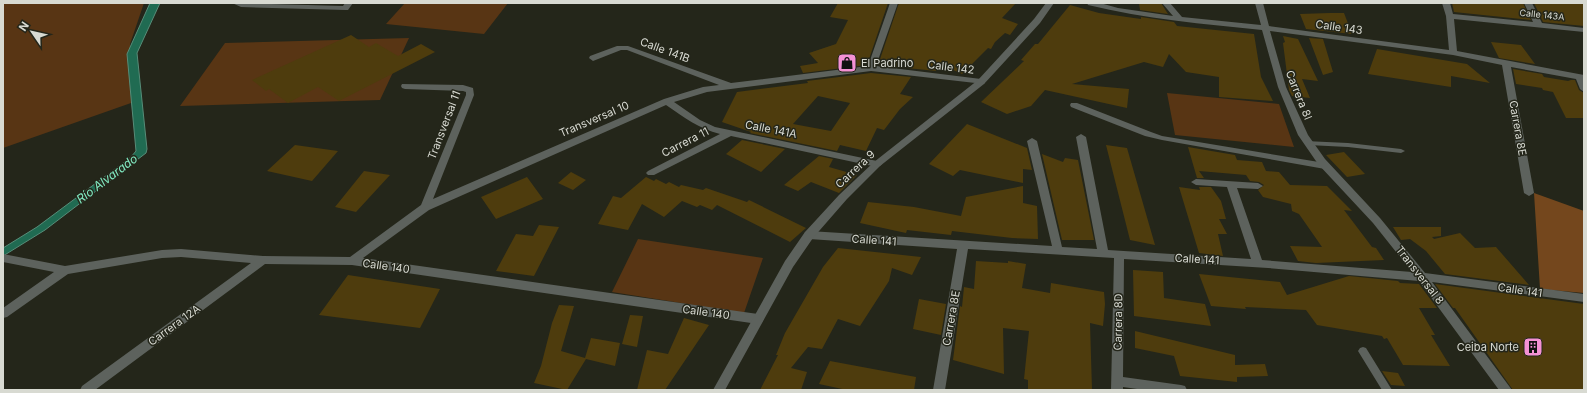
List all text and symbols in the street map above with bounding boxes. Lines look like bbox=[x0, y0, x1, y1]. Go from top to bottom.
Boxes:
street label: Calle 143A bbox=[1519, 7, 1565, 22]
north arrow bbox=[12, 12, 52, 52]
street label: Calle 143 bbox=[1315, 17, 1364, 37]
text: N bbox=[16, 19, 32, 34]
street label: Calle 141B bbox=[638, 35, 692, 65]
shop icon: El Padrino bbox=[836, 52, 858, 74]
place label: El Padrino bbox=[861, 56, 914, 70]
street label: Calle 142 bbox=[927, 57, 975, 77]
street label: Carrera 8I bbox=[1283, 68, 1315, 122]
street label: Transversal 11 bbox=[425, 89, 463, 161]
street label: Transversal 10 bbox=[557, 98, 631, 140]
street label: Carrera 8E bbox=[1506, 99, 1530, 157]
street label: Calle 141A bbox=[744, 117, 798, 141]
street label: Carrera 11 bbox=[659, 124, 711, 160]
street label: Carrera 9 bbox=[832, 147, 878, 191]
water label: Río Alvarado bbox=[73, 151, 140, 206]
street label: Calle 141 bbox=[851, 231, 897, 249]
street label: Transversal 8 bbox=[1393, 243, 1447, 307]
street label: Calle 141 bbox=[1174, 251, 1220, 267]
street label: Calle 140 bbox=[361, 256, 411, 276]
street label: Calle 141 bbox=[1497, 280, 1543, 300]
street label: Carrera 8E bbox=[939, 289, 963, 347]
street label: Carrera 8D bbox=[1111, 293, 1125, 351]
street label: Carrera 12A bbox=[145, 301, 203, 349]
street label: Calle 140 bbox=[681, 302, 731, 322]
building icon: Ceiba Norte bbox=[1522, 336, 1544, 358]
place label: Ceiba Norte bbox=[1457, 340, 1519, 354]

